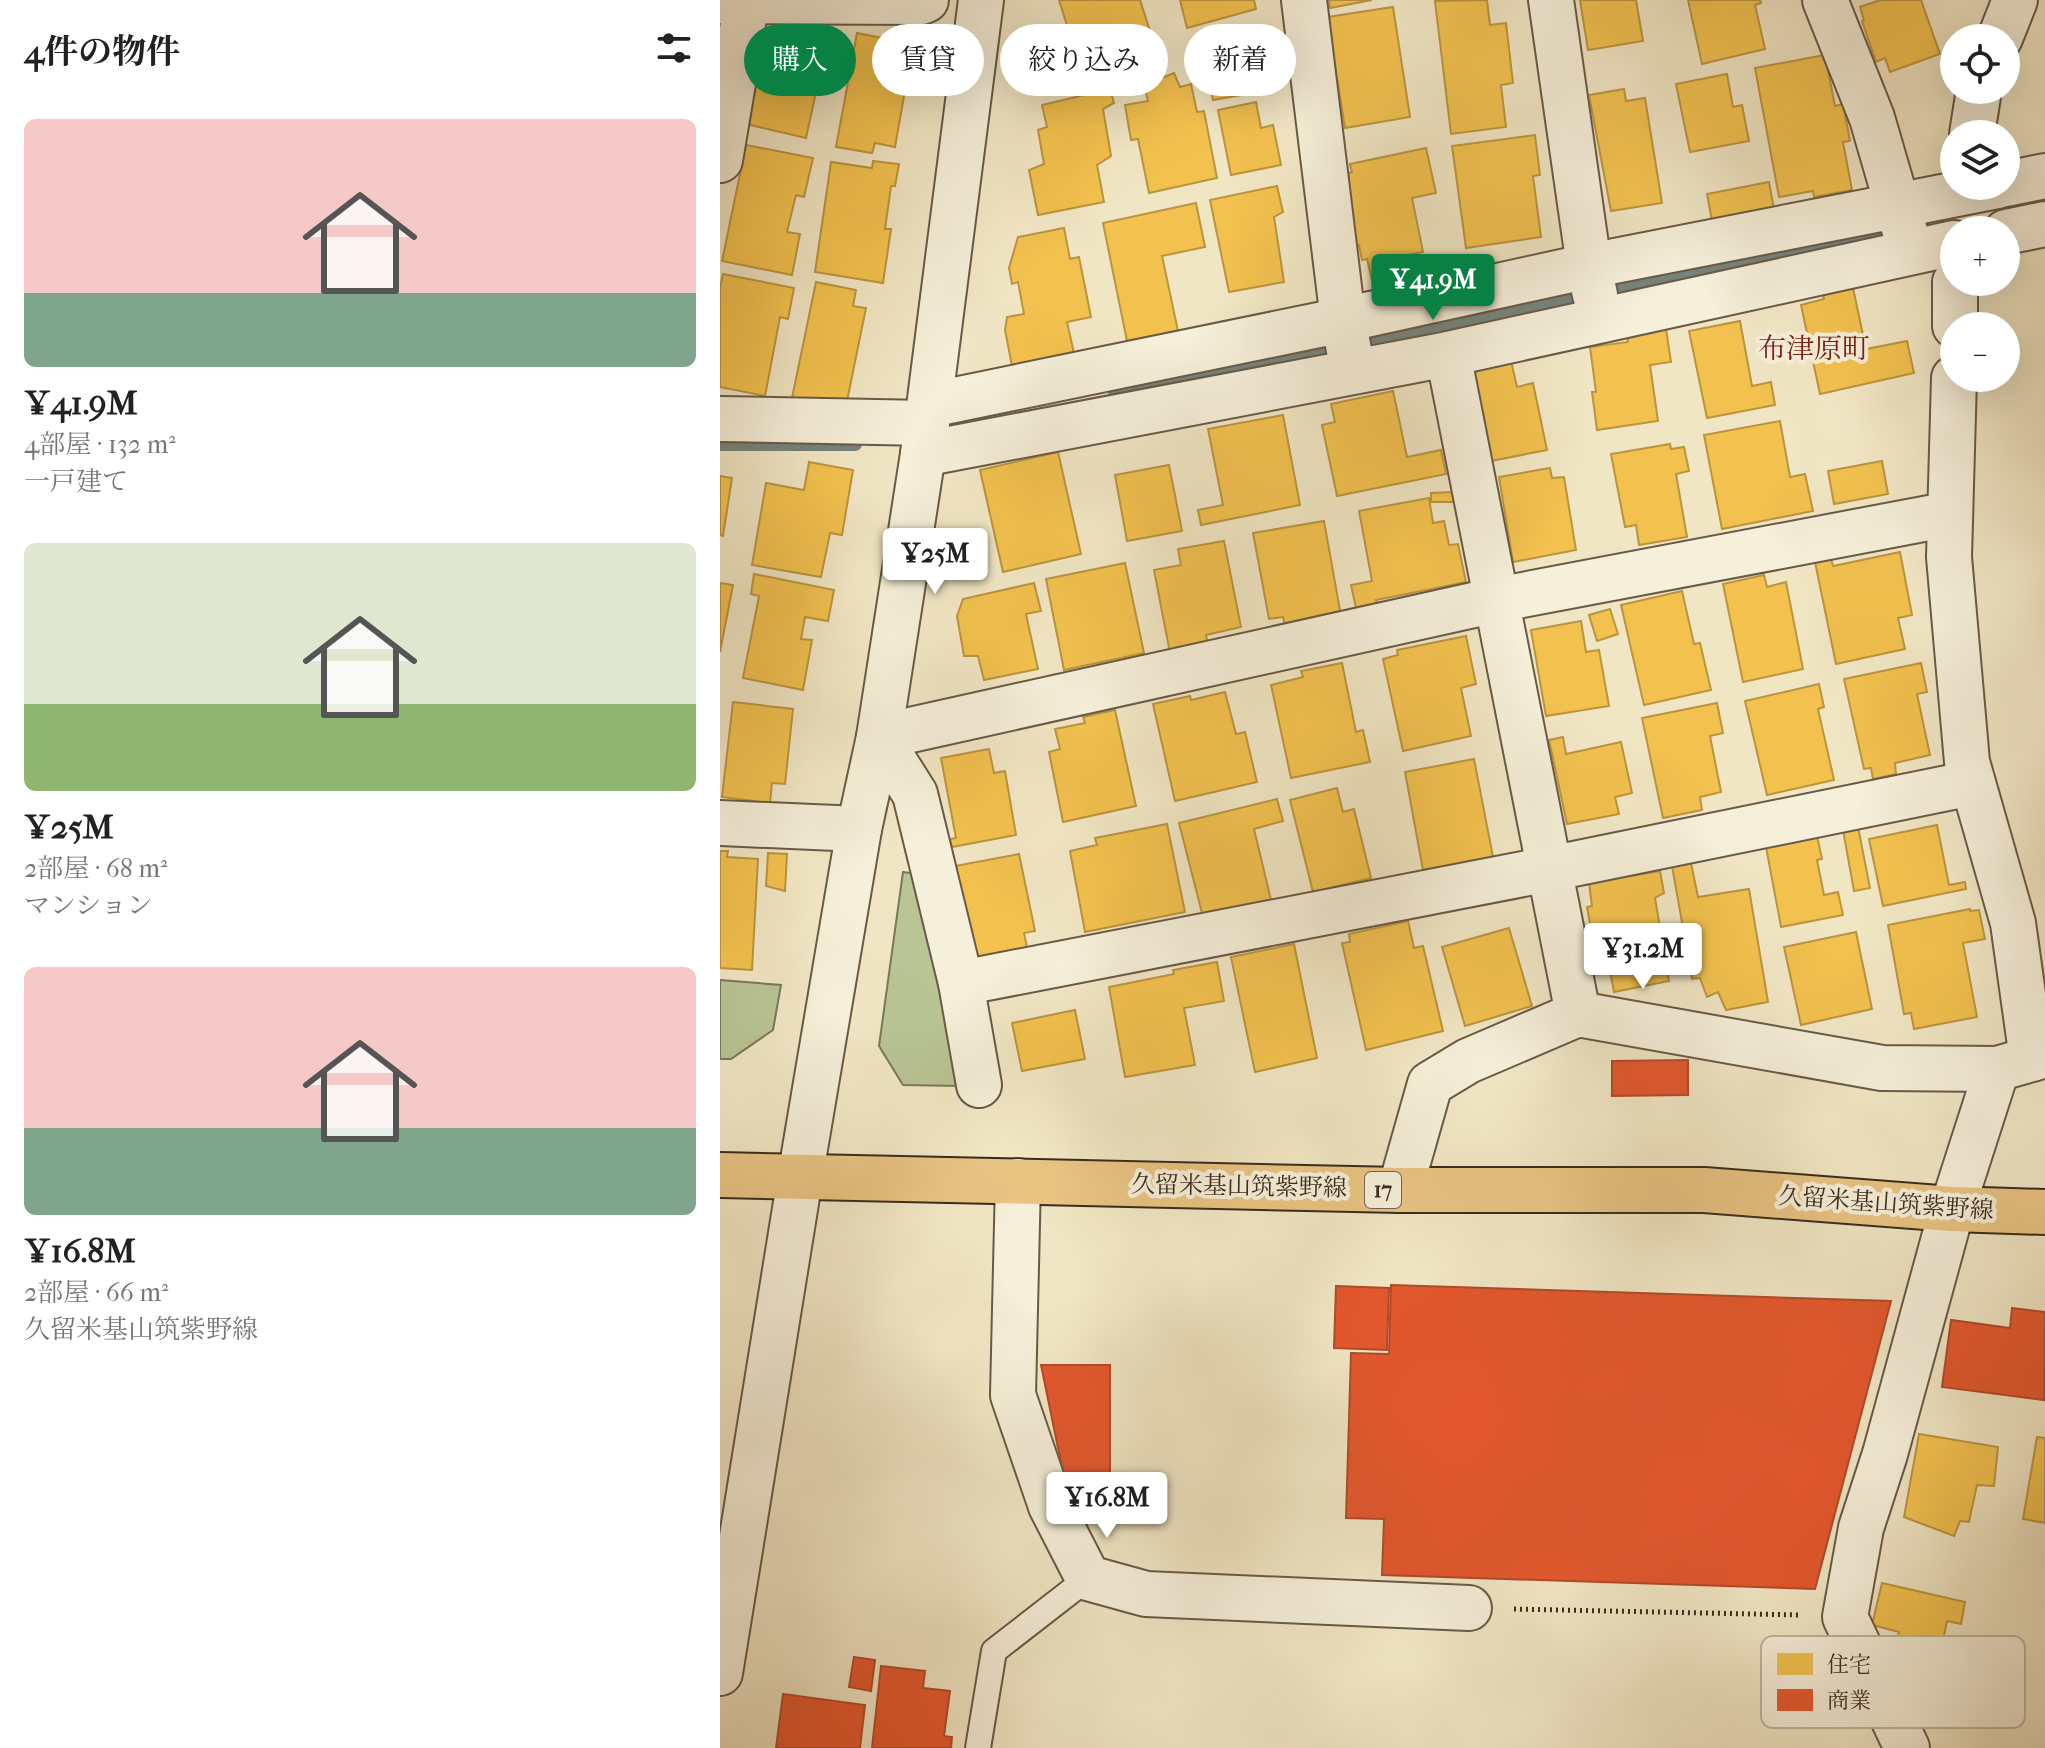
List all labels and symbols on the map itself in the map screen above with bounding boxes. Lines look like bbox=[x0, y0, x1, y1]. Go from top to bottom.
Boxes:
pin: ¥41.9M bbox=[1368, 254, 1498, 322]
district label: 布津原町 bbox=[1758, 332, 1870, 365]
pin: ¥25M bbox=[888, 528, 982, 596]
pin: ¥31.2M bbox=[1578, 923, 1708, 991]
street label: 久留米基山筑紫野線 bbox=[1131, 1170, 1347, 1202]
road number: 17 bbox=[1365, 1172, 1401, 1208]
street label: 久留米基山筑紫野線 bbox=[1777, 1182, 1995, 1224]
pin: ¥16.8M bbox=[1042, 1472, 1172, 1540]
legend bbox=[1761, 1636, 2025, 1728]
text: 住宅 bbox=[1827, 1652, 1871, 1678]
text: 商業 bbox=[1827, 1688, 1871, 1714]

